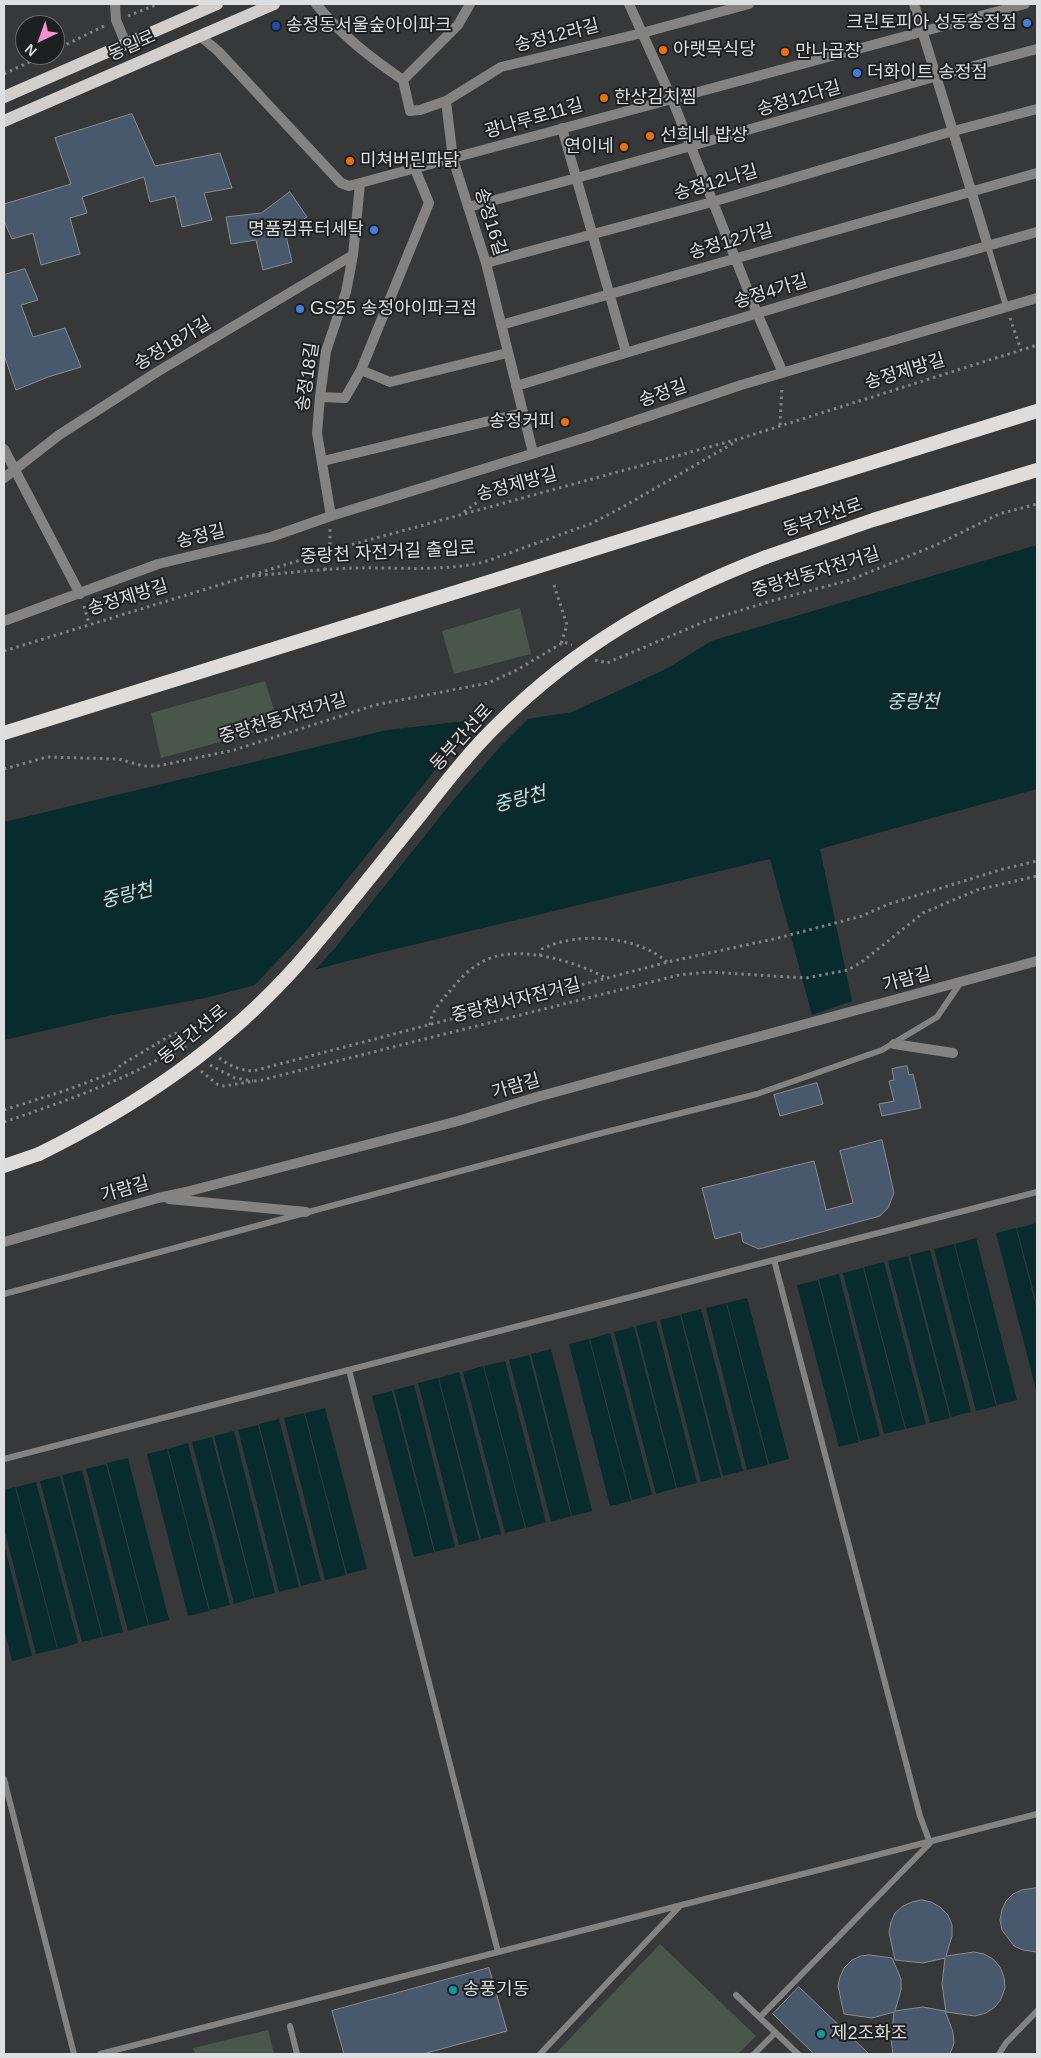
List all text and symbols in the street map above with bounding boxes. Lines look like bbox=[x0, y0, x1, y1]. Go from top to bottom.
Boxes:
place label: 크린토피아 성동송정점 bbox=[846, 12, 1017, 34]
north arrow bbox=[15, 15, 65, 65]
place label: 송정동서울숲아이파크 bbox=[286, 15, 452, 37]
street label: 송정12라길 bbox=[513, 15, 601, 57]
marker: 크린토피아 성동송정점 bbox=[1021, 17, 1033, 29]
marker: 송정동서울숲아이파크 bbox=[270, 20, 282, 32]
street label: 동일로 bbox=[105, 26, 159, 66]
place label: 아랫목식당 bbox=[673, 39, 756, 61]
text: N bbox=[22, 41, 40, 60]
place label: 만나곱창 bbox=[795, 41, 861, 63]
marker: 아랫목식당 bbox=[657, 44, 669, 56]
marker: 만나곱창 bbox=[779, 46, 791, 58]
place label: 더화이트 송정점 bbox=[867, 62, 988, 84]
marker: 더화이트 송정점 bbox=[851, 67, 863, 79]
street label: 송정12다길 bbox=[755, 77, 843, 121]
place label: 한상김치찜 bbox=[614, 87, 697, 109]
marker: 한상김치찜 bbox=[598, 92, 610, 104]
street label: 광나루로11길 bbox=[482, 95, 586, 143]
place label: 선희네 밥상 bbox=[660, 125, 748, 147]
marker: 선희네 밥상 bbox=[644, 130, 656, 142]
place label: 연이네 bbox=[564, 136, 614, 158]
marker: 연이네 bbox=[618, 141, 630, 153]
place label: 미쳐버린파닭 bbox=[360, 150, 459, 172]
marker: 미쳐버린파닭 bbox=[344, 155, 356, 167]
street label: 송정12나길 bbox=[672, 161, 760, 205]
street label: 송정16길 bbox=[469, 186, 511, 258]
place label: 명품컴퓨터세탁 bbox=[248, 219, 364, 241]
street label: 송정12가길 bbox=[687, 220, 775, 264]
marker: 명품컴퓨터세탁 bbox=[368, 224, 380, 236]
street label: 송정4가길 bbox=[731, 271, 811, 313]
place label: GS25 송정아이파크점 bbox=[310, 298, 477, 320]
marker: GS25 송정아이파크점 bbox=[294, 303, 306, 315]
street label: 송정18가길 bbox=[130, 313, 216, 375]
street label: 송정18길 bbox=[292, 341, 324, 413]
street label: 송정제방길 bbox=[862, 350, 948, 394]
street label: 송정길 bbox=[636, 376, 690, 412]
place label: 송정커피 bbox=[489, 411, 555, 433]
marker: 송정커피 bbox=[559, 416, 571, 428]
street label: 송정제방길 bbox=[474, 464, 560, 506]
street label: 동부간선로 bbox=[780, 494, 866, 542]
street label: 송정길 bbox=[174, 521, 228, 553]
street label: 중랑천 자전거길 출입로 bbox=[300, 538, 476, 568]
street label: 중랑천동자전거길 bbox=[749, 543, 883, 603]
street label: 송정제방길 bbox=[85, 576, 171, 620]
street label: 중랑천동자전거길 bbox=[216, 689, 350, 749]
water label: 중랑천 bbox=[887, 692, 939, 714]
street label: 동부간선로 bbox=[426, 700, 498, 776]
water label: 중랑천 bbox=[492, 783, 548, 817]
water label: 중랑천 bbox=[99, 879, 155, 913]
street label: 가람길 bbox=[880, 963, 934, 997]
street label: 중랑천서자전거길 bbox=[449, 974, 583, 1028]
street label: 동부간선로 bbox=[154, 1001, 232, 1069]
street label: 가람길 bbox=[489, 1070, 543, 1104]
street label: 가람길 bbox=[98, 1173, 152, 1207]
place label: 송풍기동 bbox=[463, 1979, 529, 2001]
marker: 송풍기동 bbox=[447, 1984, 459, 1996]
place label: 제2조화조 bbox=[831, 2023, 907, 2045]
marker: 제2조화조 bbox=[815, 2028, 827, 2040]

